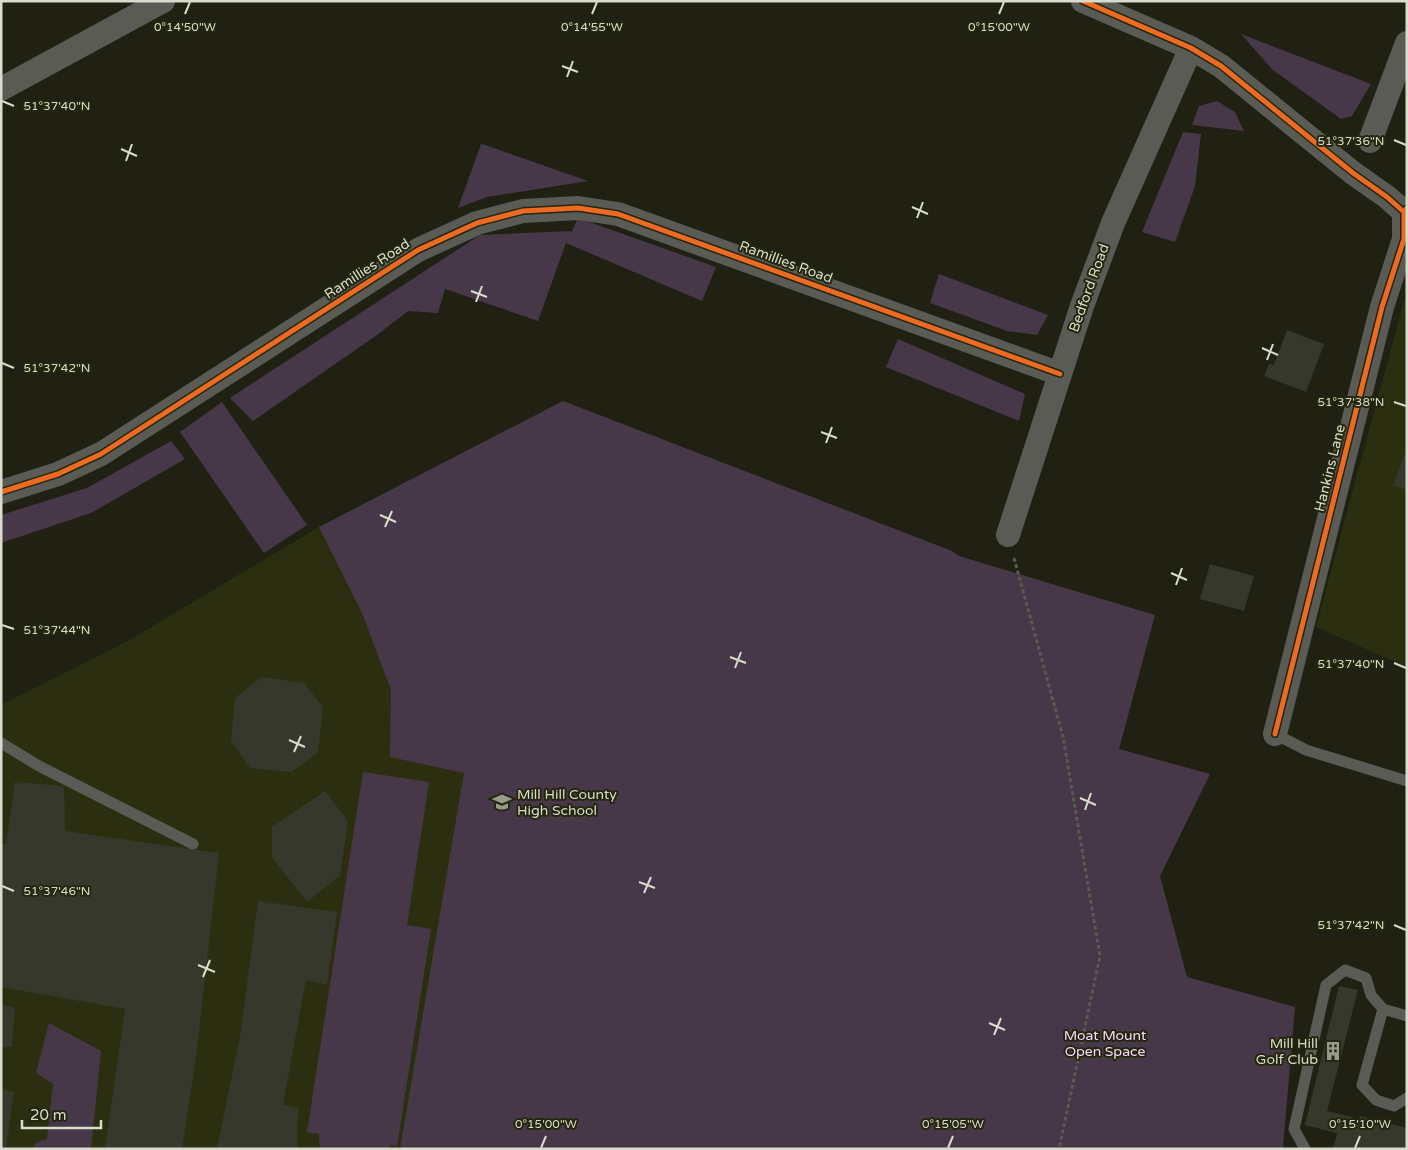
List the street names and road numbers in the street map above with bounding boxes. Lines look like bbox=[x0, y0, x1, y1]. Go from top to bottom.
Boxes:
street label: Ramillies Road bbox=[321, 235, 413, 303]
street label: Ramillies Road bbox=[737, 237, 835, 287]
street label: Bedford Road bbox=[1065, 242, 1113, 334]
street label: Hankins Lane bbox=[1311, 423, 1349, 513]

